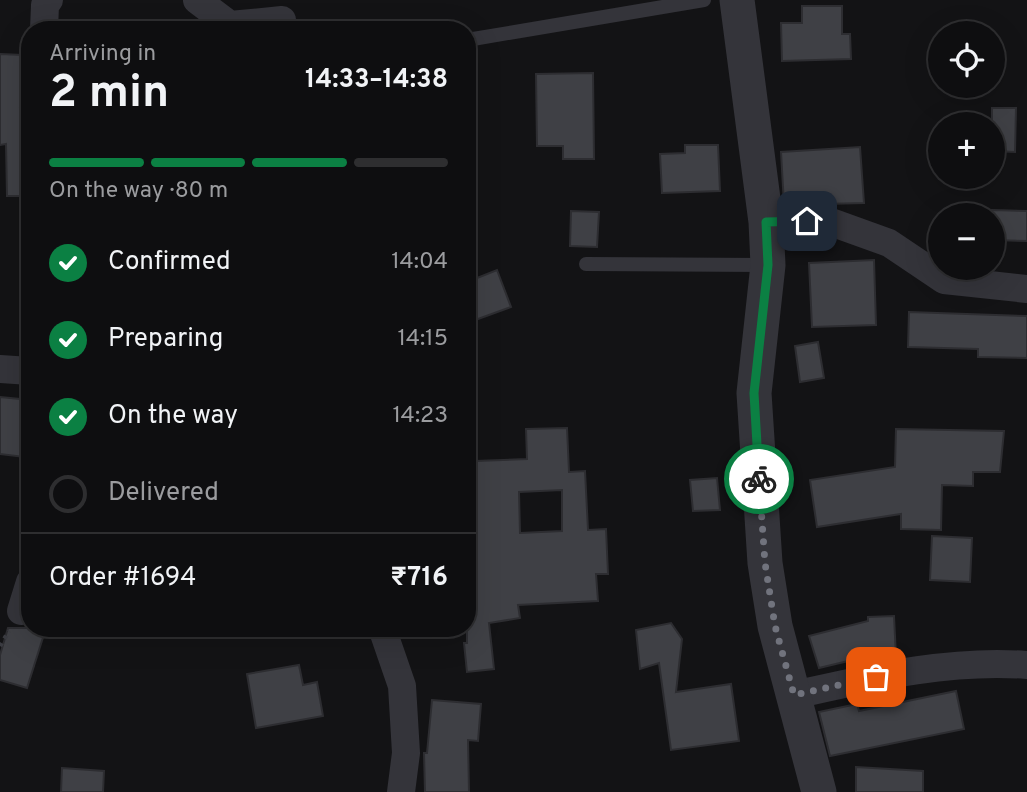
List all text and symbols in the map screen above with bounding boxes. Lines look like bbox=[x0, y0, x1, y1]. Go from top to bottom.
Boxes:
map controls bbox=[928, 21, 1005, 280]
button: locate bbox=[928, 21, 1005, 98]
text: Arriving in bbox=[49, 40, 156, 69]
text: 14:33–14:38 bbox=[305, 64, 448, 97]
text: 2 min bbox=[49, 65, 169, 124]
button: + bbox=[928, 112, 1005, 189]
text: On the way · 80 m bbox=[49, 177, 228, 206]
pin bbox=[777, 191, 837, 251]
icon: home bbox=[788, 202, 826, 240]
button: − bbox=[928, 203, 1005, 280]
icon: check bbox=[49, 244, 87, 282]
text: Confirmed bbox=[108, 246, 231, 279]
text: 14:04 bbox=[391, 248, 448, 277]
icon: check bbox=[49, 321, 87, 359]
text: Preparing bbox=[108, 323, 223, 356]
text: 14:15 bbox=[398, 325, 448, 354]
icon: check bbox=[49, 398, 87, 436]
text: On the way bbox=[108, 400, 238, 433]
text: 14:23 bbox=[393, 402, 448, 431]
courier bbox=[724, 444, 794, 514]
icon: bike bbox=[740, 460, 778, 498]
text: Delivered bbox=[108, 477, 219, 510]
text: Order #1694 bbox=[49, 562, 196, 595]
text: ₹716 bbox=[390, 562, 448, 595]
pin bbox=[846, 647, 906, 707]
icon: bag bbox=[857, 658, 895, 696]

